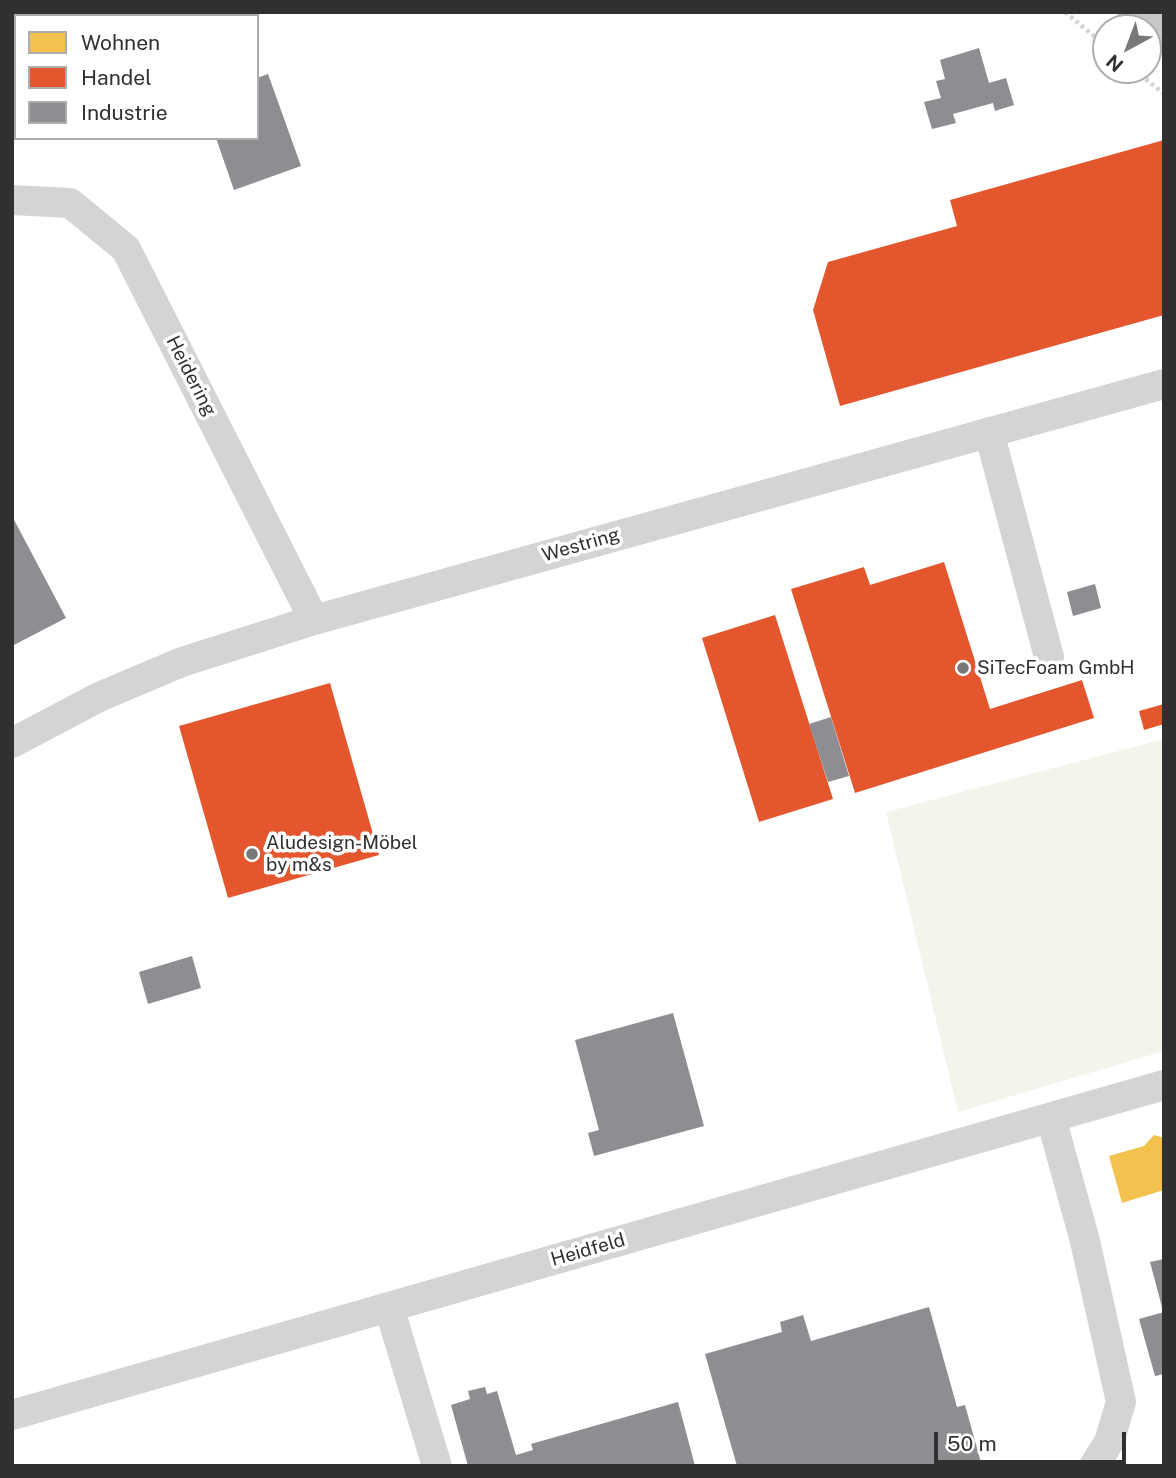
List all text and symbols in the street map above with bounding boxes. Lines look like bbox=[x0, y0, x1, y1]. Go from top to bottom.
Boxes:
legend bbox=[14, 14, 259, 140]
north arrow bbox=[1092, 14, 1162, 84]
text: Wohnen bbox=[81, 30, 160, 55]
text: N bbox=[1102, 50, 1127, 77]
text: Handel bbox=[81, 65, 152, 90]
text: Industrie bbox=[81, 100, 168, 125]
street label: Heidering bbox=[161, 332, 221, 420]
street label: Westring bbox=[540, 523, 622, 567]
place label: SiTecFoam GmbH bbox=[977, 657, 1135, 679]
marker: SiTecFoam GmbH bbox=[955, 660, 971, 676]
place label: Aludesign-Möbel by m&s bbox=[266, 832, 418, 876]
marker: Aludesign-Möbel by m&s bbox=[244, 846, 260, 862]
street label: Heidfeld bbox=[548, 1229, 628, 1271]
scale bar bbox=[938, 1418, 1130, 1462]
text: 50 m bbox=[947, 1431, 997, 1456]

